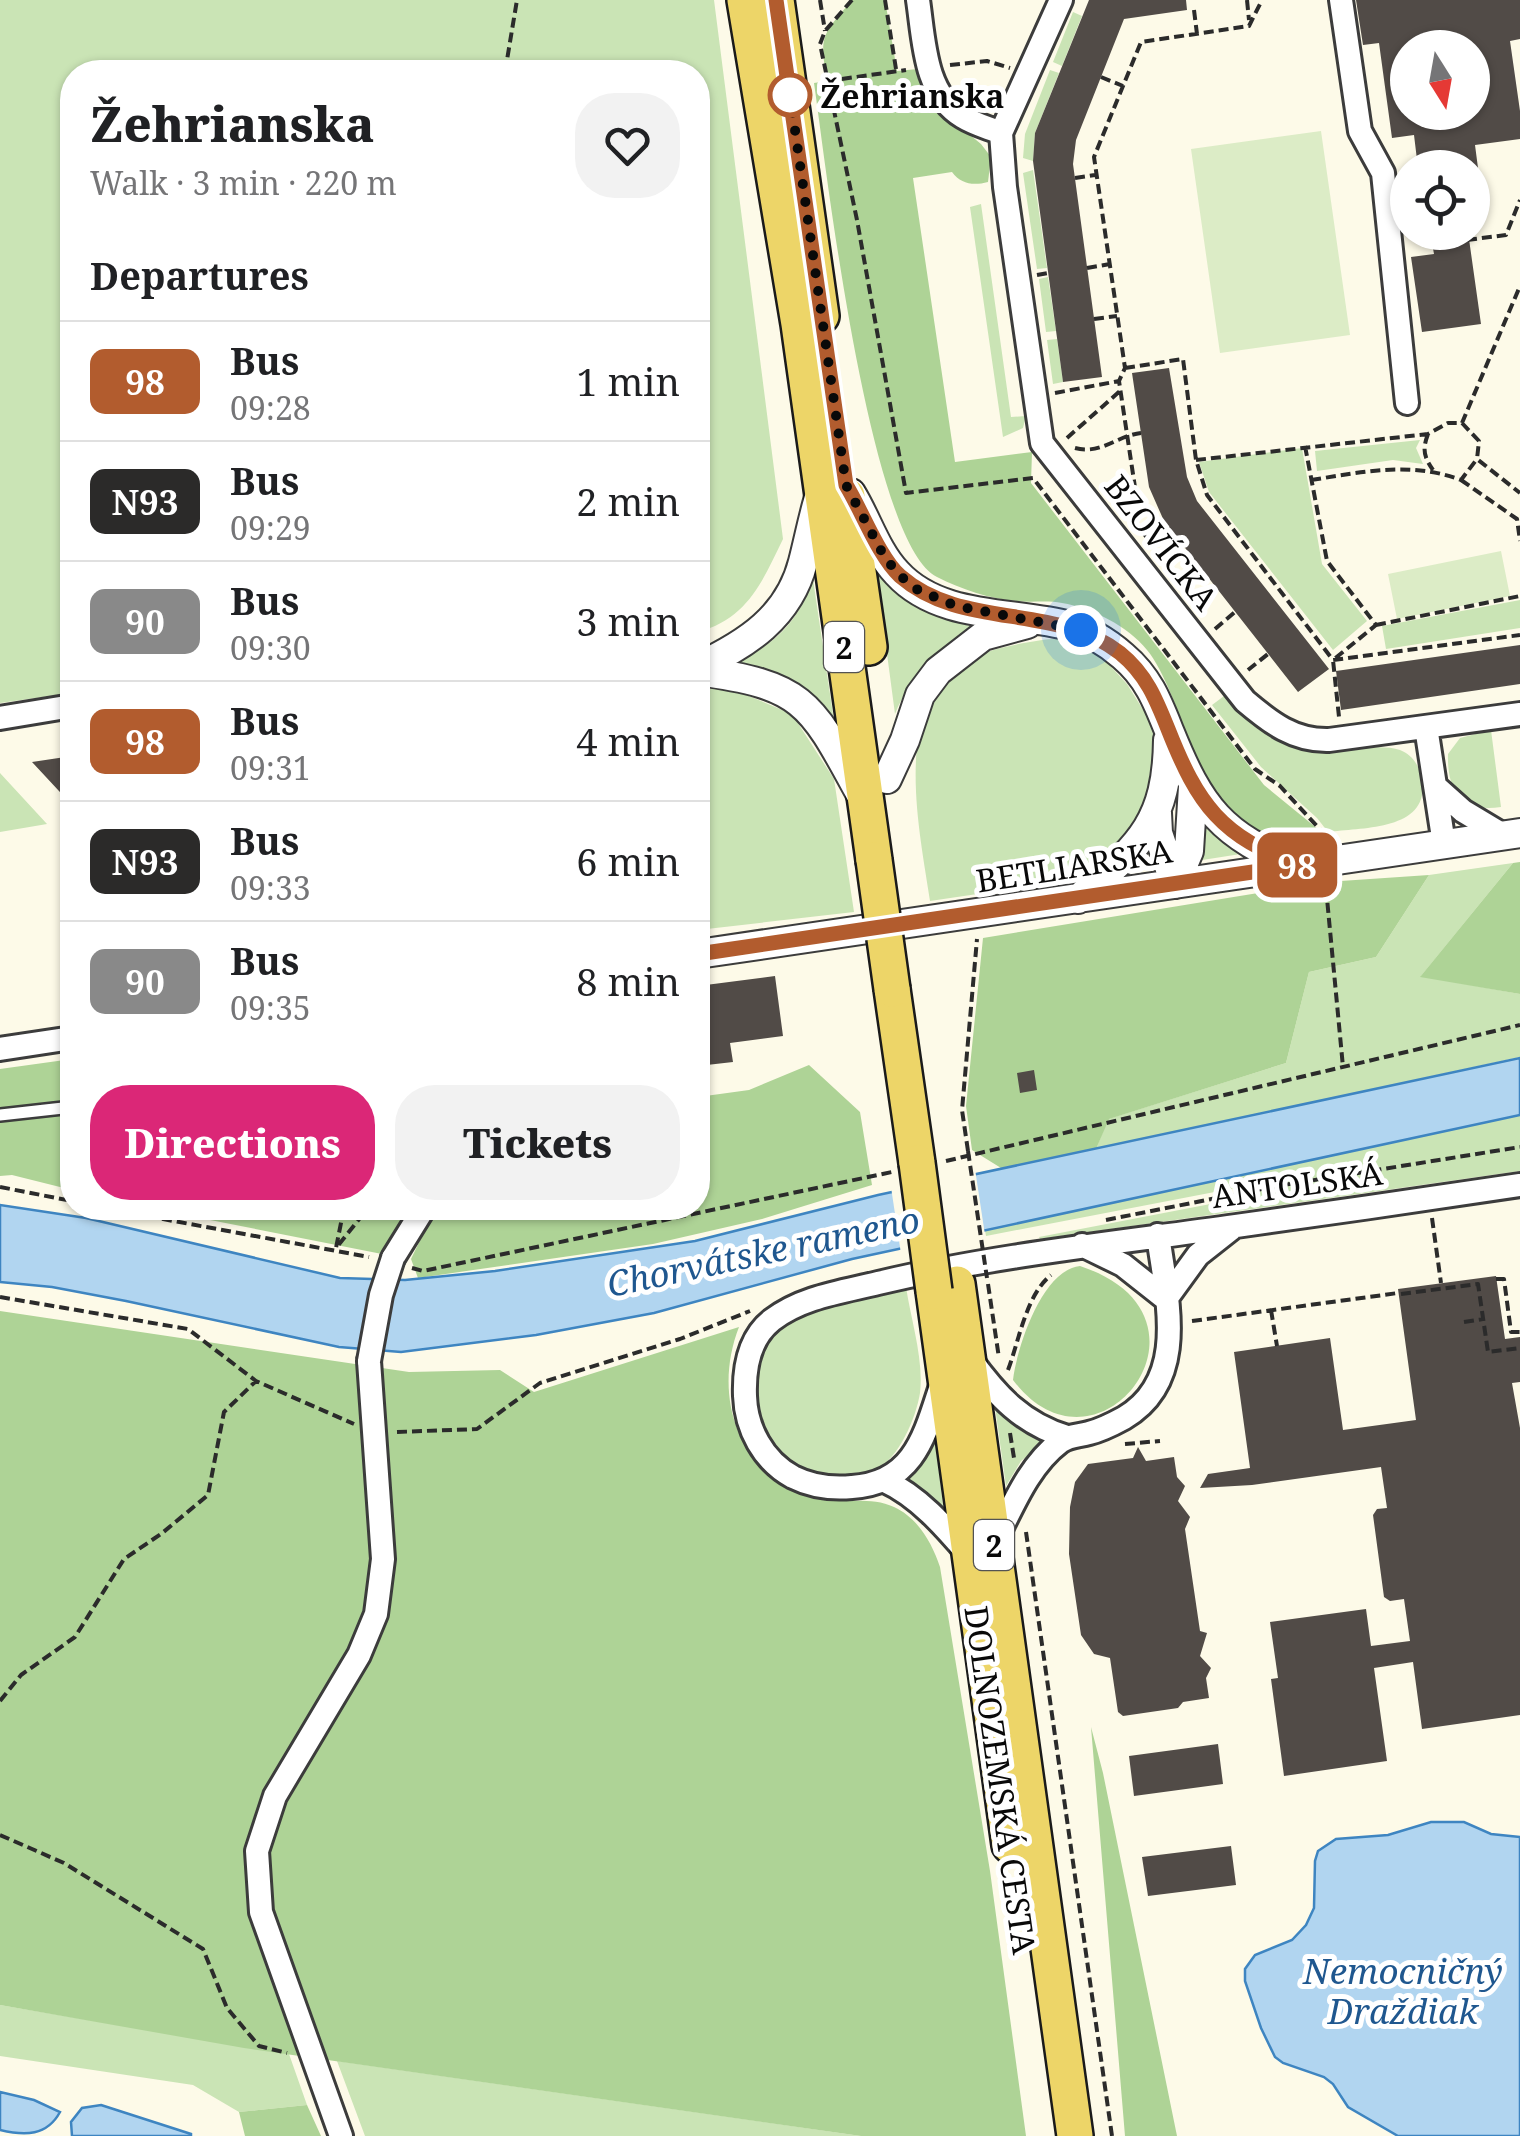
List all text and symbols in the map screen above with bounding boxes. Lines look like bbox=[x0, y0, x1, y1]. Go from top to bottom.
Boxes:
north arrow bbox=[1390, 30, 1490, 130]
map controls bbox=[1390, 30, 1490, 250]
marker: Žehrianska bbox=[769, 74, 811, 116]
place label: Žehrianska bbox=[820, 74, 1005, 117]
text: Žehrianska bbox=[90, 91, 374, 156]
button: heart bbox=[575, 93, 680, 198]
button: locate bbox=[1390, 150, 1490, 250]
text: Walk · 3 min · 220 m bbox=[90, 161, 397, 204]
text: Departures bbox=[90, 249, 309, 301]
text: Bus bbox=[230, 334, 299, 386]
text: 1 min bbox=[576, 355, 680, 407]
text: 98 bbox=[125, 358, 165, 405]
text: 09:28 bbox=[230, 386, 311, 429]
text: Bus bbox=[230, 454, 299, 506]
street label: BZOVÍCKA bbox=[1096, 466, 1229, 619]
text: 2 min bbox=[576, 475, 680, 527]
text: N93 bbox=[111, 478, 179, 525]
text: 09:29 bbox=[230, 506, 311, 549]
text: Bus bbox=[230, 574, 299, 626]
text: 3 min bbox=[576, 595, 680, 647]
text: 90 bbox=[125, 598, 165, 645]
your location bbox=[1056, 605, 1106, 655]
road number: 2 bbox=[824, 622, 864, 672]
text: 09:30 bbox=[230, 626, 311, 669]
text: Bus bbox=[230, 694, 299, 746]
text: 4 min bbox=[576, 715, 680, 767]
text: 98 bbox=[125, 718, 165, 765]
text: 09:31 bbox=[230, 746, 311, 789]
text: Bus bbox=[230, 814, 299, 866]
street label: BETLIARSKA bbox=[973, 828, 1176, 902]
line badge: 98 bbox=[1252, 832, 1342, 898]
text: 6 min bbox=[576, 835, 680, 887]
text: N93 bbox=[111, 838, 179, 885]
text: 98 bbox=[1277, 842, 1317, 889]
text: 09:33 bbox=[230, 866, 311, 909]
text: Bus bbox=[230, 934, 299, 986]
text: 8 min bbox=[576, 955, 680, 1007]
text: 90 bbox=[125, 958, 165, 1005]
text: 09:35 bbox=[230, 986, 311, 1029]
button: Directions bbox=[90, 1085, 375, 1200]
button: Tickets bbox=[395, 1085, 680, 1200]
street label: ANTOLSKÁ bbox=[1209, 1151, 1386, 1217]
water label: Chorvátske rameno bbox=[602, 1195, 924, 1307]
road number: 2 bbox=[974, 1520, 1014, 1570]
street label: DOLNOZEMSKÁ CESTA bbox=[955, 1603, 1047, 1957]
water label: Nemocničný Draždiak bbox=[1302, 1947, 1503, 2034]

